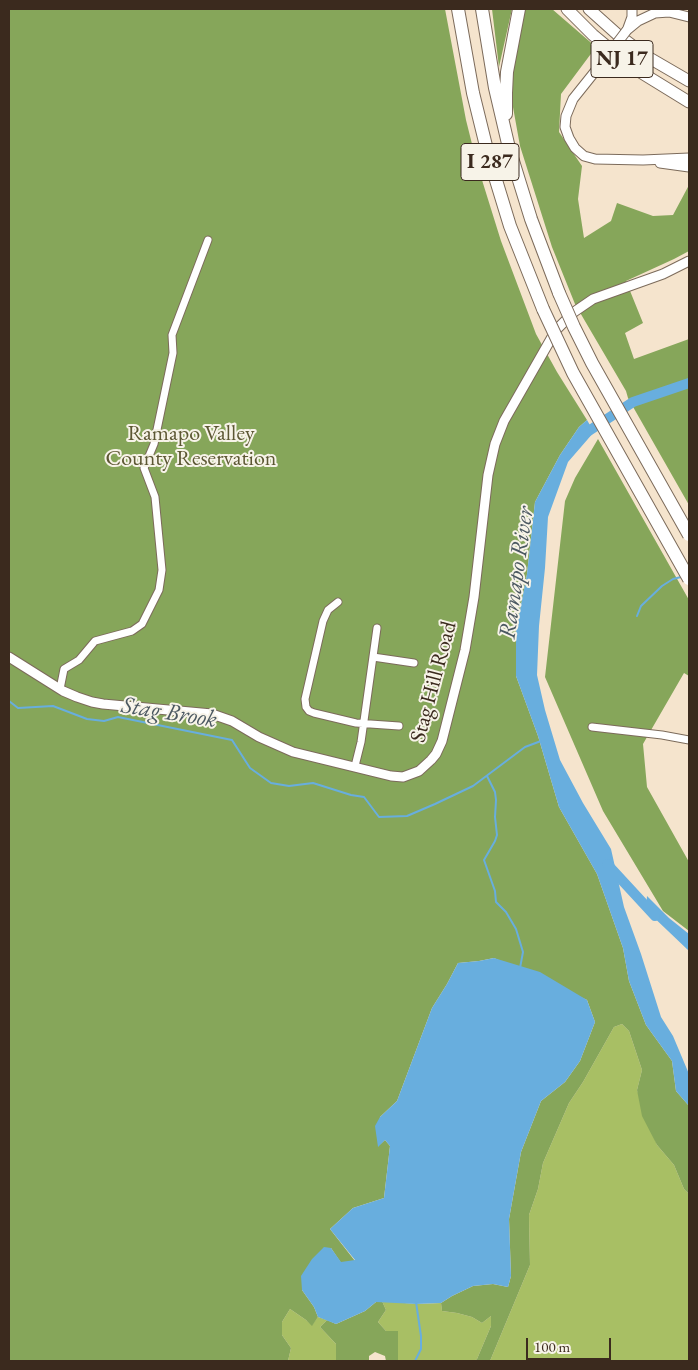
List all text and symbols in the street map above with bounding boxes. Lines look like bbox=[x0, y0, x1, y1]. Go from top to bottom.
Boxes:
road number: NJ 17 bbox=[591, 41, 653, 78]
road number: I 287 bbox=[461, 144, 519, 180]
park label: Ramapo Valley County Reservation bbox=[106, 421, 276, 472]
water label: Ramapo River bbox=[493, 505, 541, 641]
street label: Stag Hill Road bbox=[405, 619, 463, 745]
water label: Stag Brook bbox=[119, 691, 219, 735]
scale bar bbox=[528, 1328, 613, 1360]
text: 100 m bbox=[534, 1337, 570, 1356]

